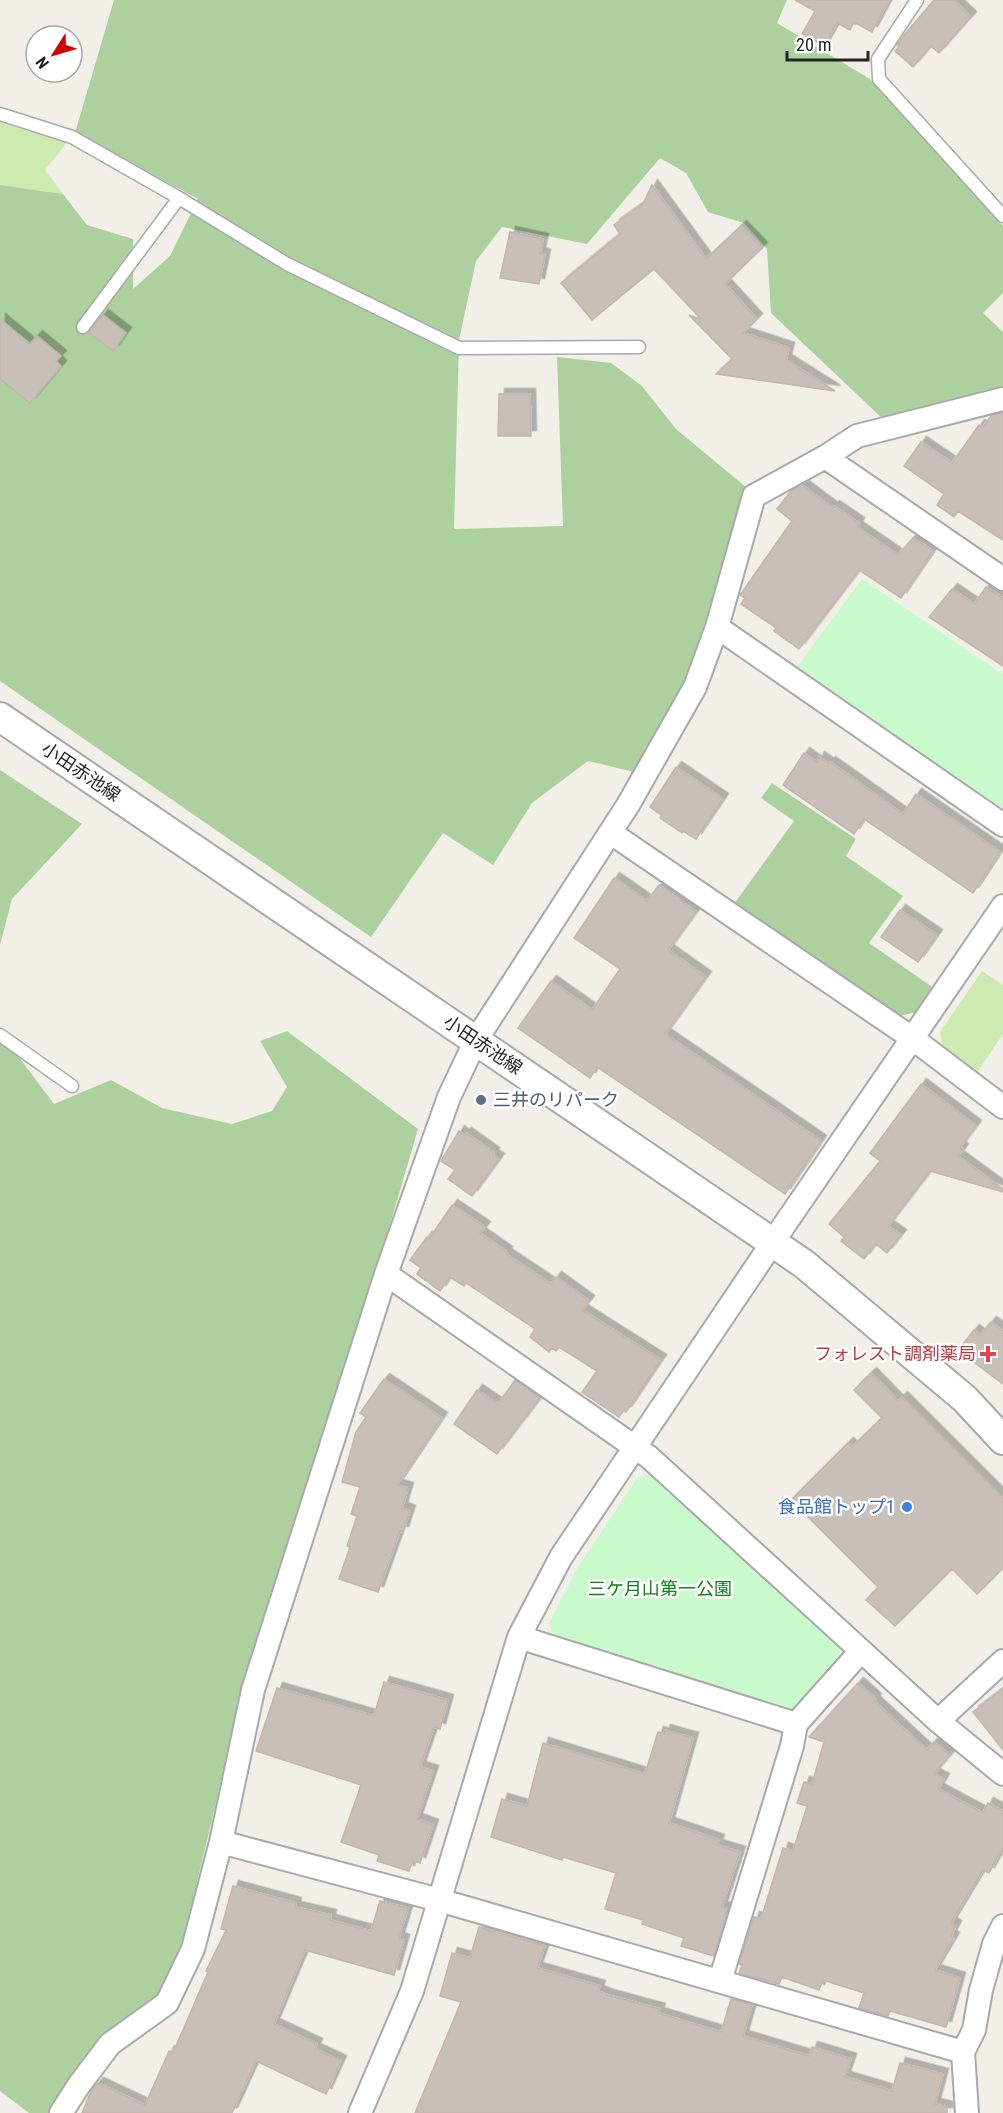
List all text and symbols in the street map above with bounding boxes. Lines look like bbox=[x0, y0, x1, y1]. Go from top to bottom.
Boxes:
north arrow bbox=[24, 24, 84, 84]
scale bar bbox=[787, 24, 868, 62]
text: 20 m bbox=[796, 34, 831, 55]
text: N bbox=[32, 53, 53, 72]
street label: 小田赤池線 bbox=[38, 738, 124, 805]
street label: 小田赤池線 bbox=[440, 1011, 526, 1078]
place label: 三井のリパーク bbox=[493, 1089, 619, 1110]
marker: 三井のリパーク bbox=[474, 1093, 488, 1107]
place label: フォレスト調剤薬局 bbox=[814, 1343, 976, 1364]
marker: フォレスト調剤薬局 bbox=[981, 1347, 995, 1361]
place label: 食品館トップ1 bbox=[778, 1496, 895, 1517]
marker: 食品館トップ1 bbox=[900, 1500, 914, 1514]
park label: 三ケ月山第一公園 bbox=[588, 1578, 732, 1599]

